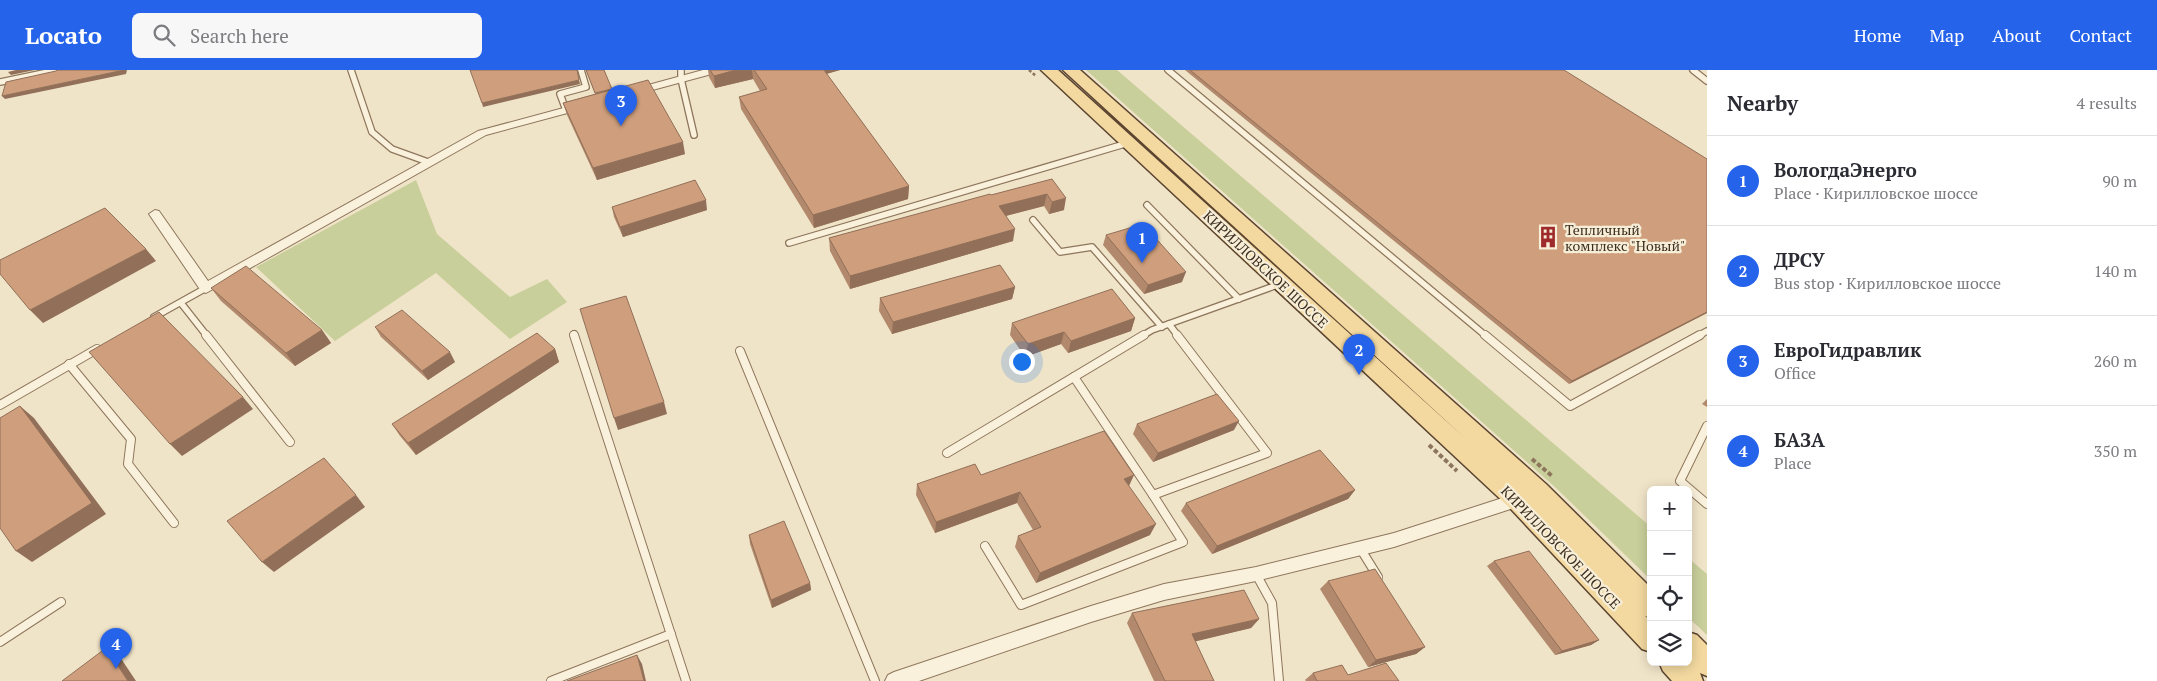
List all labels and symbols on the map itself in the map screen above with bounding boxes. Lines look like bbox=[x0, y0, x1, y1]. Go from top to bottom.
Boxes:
pin: 3 bbox=[605, 85, 637, 126]
street label: КИРИЛЛОВСКОЕ ШОССЕ bbox=[1200, 206, 1332, 332]
place label: Тепличный комплекс "Новый" bbox=[1565, 220, 1685, 255]
pin: 1 bbox=[1126, 222, 1158, 263]
building icon: Тепличный комплекс "Новый" bbox=[1535, 224, 1561, 250]
pin: 2 bbox=[1343, 334, 1375, 375]
your location bbox=[1009, 349, 1035, 375]
street label: КИРИЛЛОВСКОЕ ШОССЕ bbox=[1497, 481, 1625, 613]
pin: 4 bbox=[100, 628, 132, 669]

